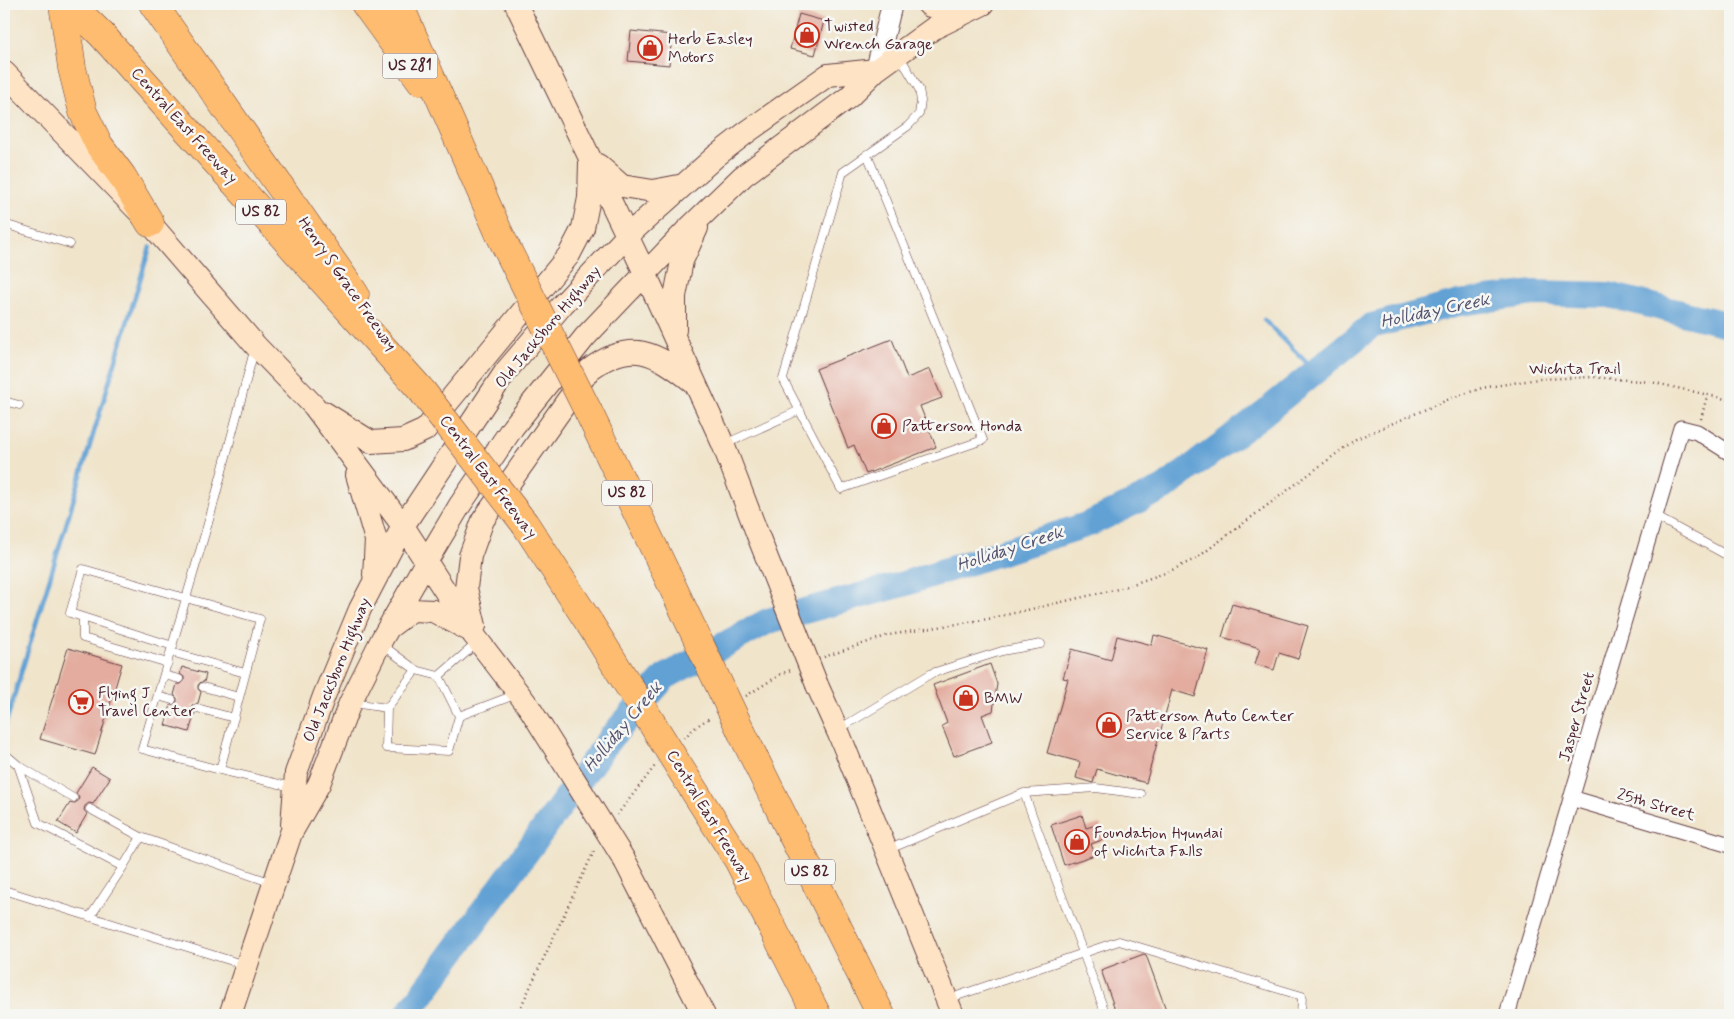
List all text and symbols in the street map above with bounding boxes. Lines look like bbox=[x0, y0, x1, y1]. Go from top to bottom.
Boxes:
place label: Twisted Wrench Garage bbox=[824, 16, 933, 56]
shop icon: Twisted Wrench Garage bbox=[794, 22, 820, 48]
place label: Herb Easley Motors bbox=[668, 29, 753, 68]
shop icon: Herb Easley Motors bbox=[637, 35, 663, 61]
road number: US 281 bbox=[382, 54, 438, 78]
street label: Central East Freeway bbox=[126, 63, 242, 189]
road number: US 82 bbox=[236, 200, 286, 224]
street label: Henry S Grace Freeway bbox=[293, 213, 401, 355]
street label: Old Jacksboro Highway bbox=[490, 261, 606, 393]
water label: Holliday Creek bbox=[1378, 288, 1493, 334]
street label: Wichita Trail bbox=[1529, 359, 1621, 380]
street label: Central East Freeway bbox=[435, 411, 541, 543]
shop icon: Patterson Honda bbox=[871, 413, 897, 439]
place label: Patterson Honda bbox=[902, 416, 1022, 437]
road number: US 82 bbox=[602, 480, 652, 506]
water label: Holliday Creek bbox=[953, 520, 1067, 578]
street label: Old Jacksboro Highway bbox=[298, 595, 377, 746]
street label: Jasper Street bbox=[1554, 670, 1600, 764]
water label: Holliday Creek bbox=[578, 676, 668, 777]
place label: Flying J Travel Center bbox=[98, 683, 195, 722]
shop icon: BMW bbox=[953, 685, 979, 711]
place label: BMW bbox=[984, 688, 1022, 709]
supermarket icon: Flying J Travel Center bbox=[68, 689, 94, 715]
place label: Patterson Auto Center Service & Parts bbox=[1126, 706, 1294, 745]
shop icon: Patterson Auto Center Service & Parts bbox=[1096, 712, 1122, 738]
street label: Central East Freeway bbox=[661, 746, 757, 886]
street label: 25th Street bbox=[1615, 784, 1698, 826]
place label: Foundation Hyundai of Wichita Falls bbox=[1094, 823, 1223, 862]
shop icon: Foundation Hyundai of Wichita Falls bbox=[1064, 829, 1090, 855]
road number: US 82 bbox=[785, 860, 835, 884]

